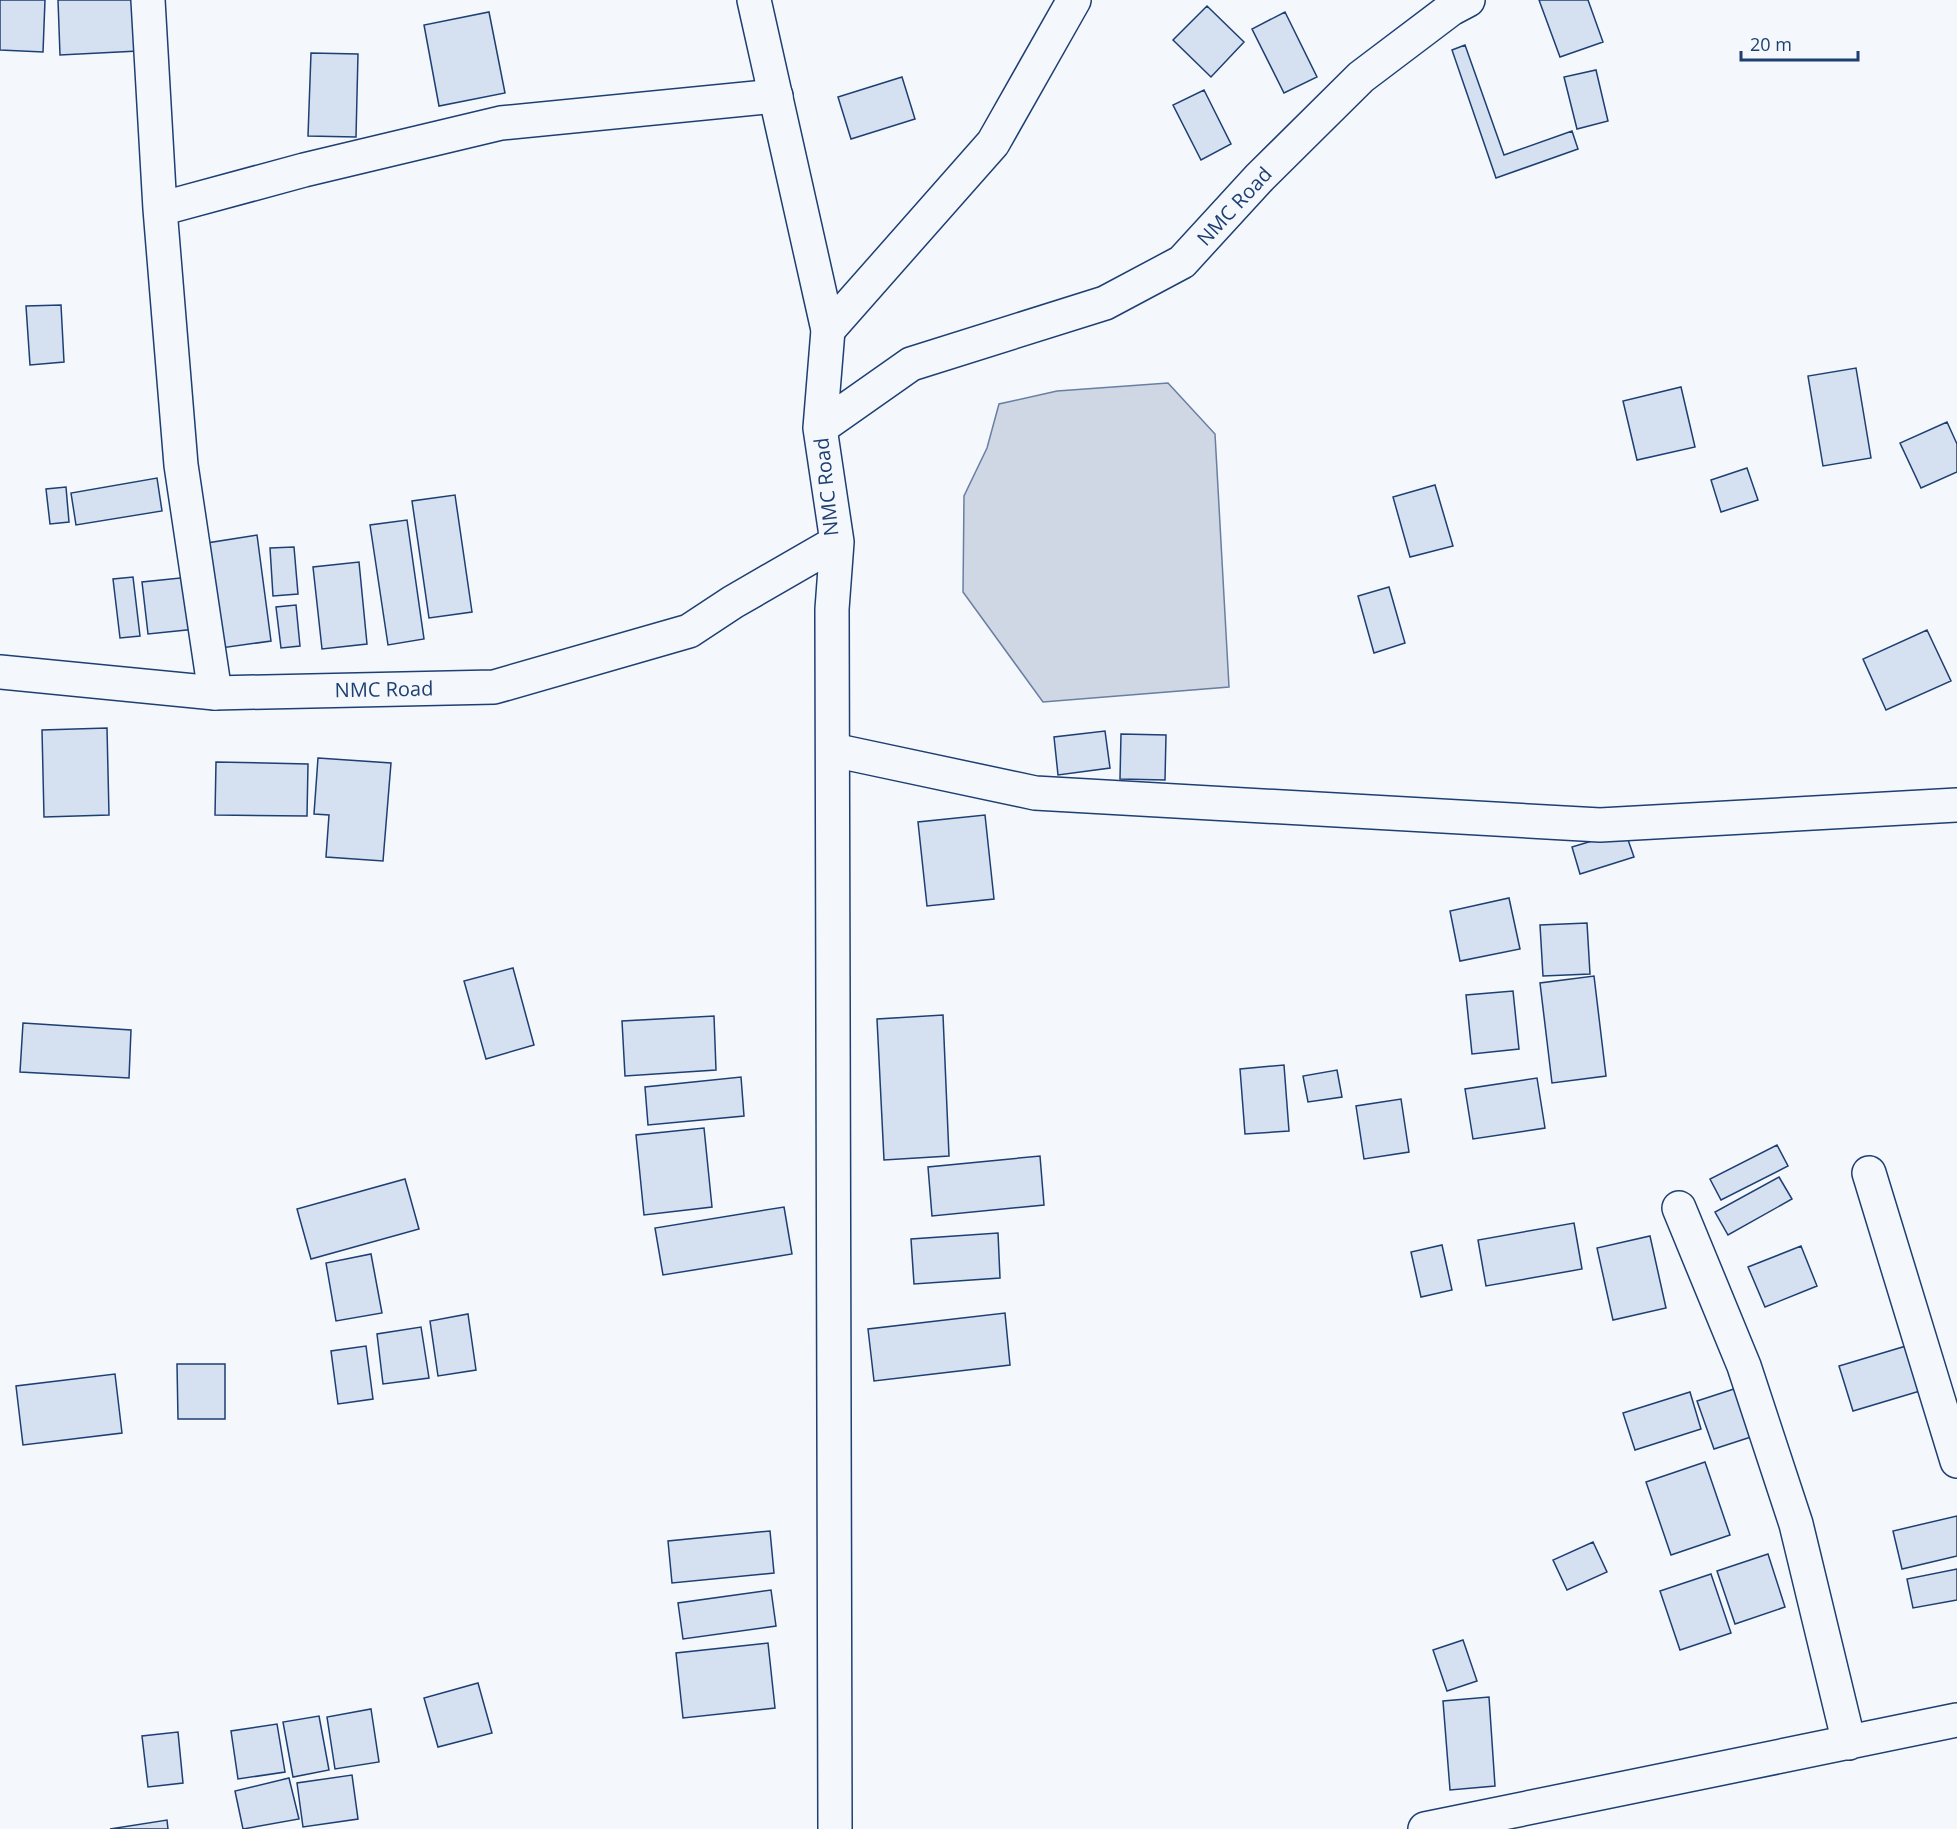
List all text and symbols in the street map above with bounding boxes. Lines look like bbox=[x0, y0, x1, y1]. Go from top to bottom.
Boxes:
scale bar bbox=[1741, 24, 1858, 62]
text: 20 m bbox=[1750, 32, 1792, 56]
street label: NMC Road bbox=[1191, 161, 1277, 251]
street label: NMC Road bbox=[807, 437, 845, 537]
street label: NMC Road bbox=[334, 675, 434, 703]

